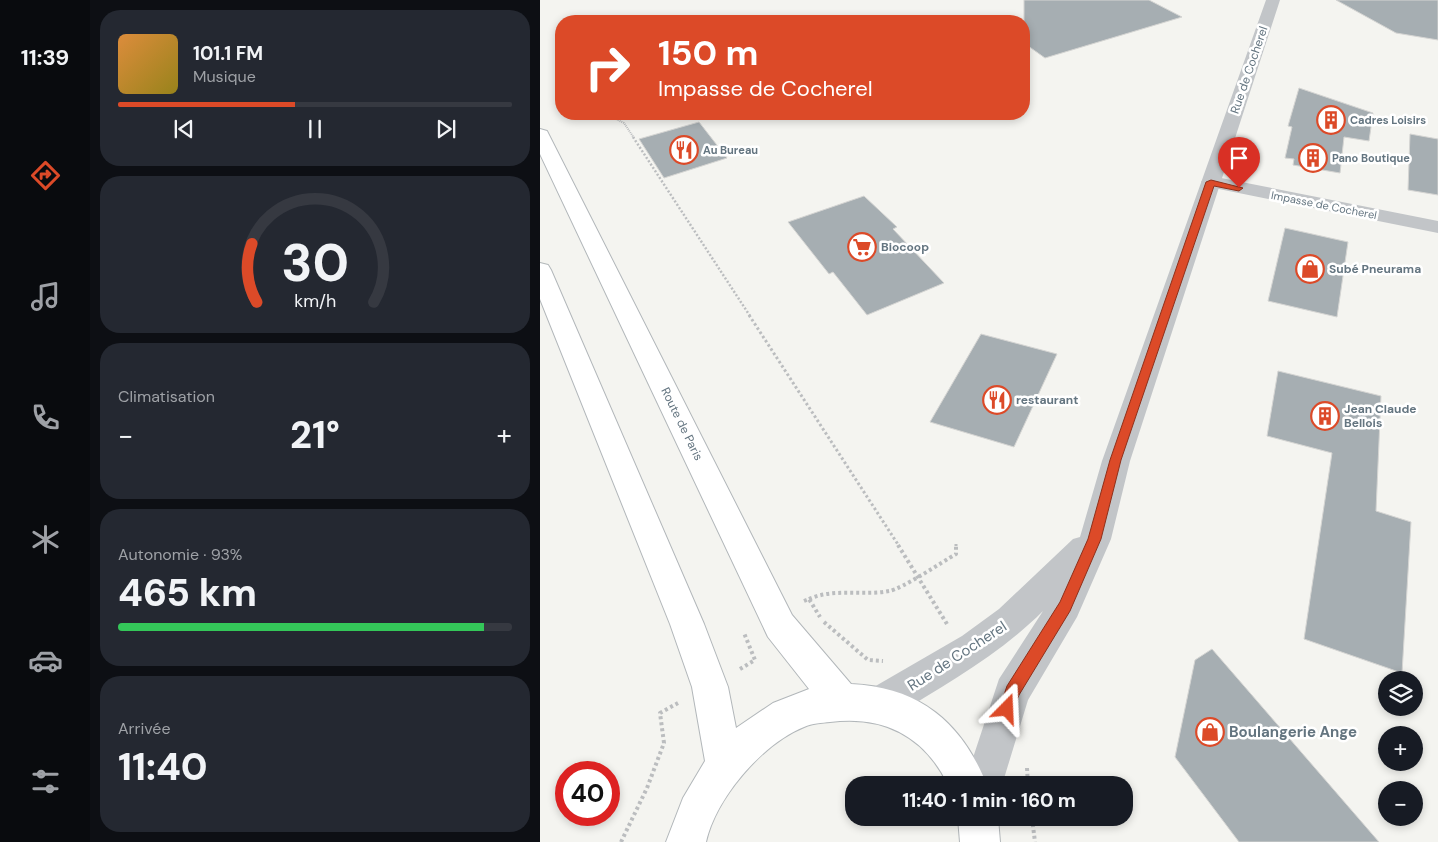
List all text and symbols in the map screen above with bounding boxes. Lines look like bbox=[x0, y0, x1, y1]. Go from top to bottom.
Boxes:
street label: Rue de Cocherel bbox=[1227, 24, 1271, 116]
text: 150 m bbox=[658, 30, 758, 76]
icon: right bbox=[575, 35, 640, 100]
text: 101.1 FM bbox=[193, 41, 263, 66]
text: 11:39 bbox=[21, 43, 69, 72]
text: Musique bbox=[193, 66, 256, 87]
text: Impasse de Cocherel bbox=[658, 74, 873, 103]
building icon: Cadres Loisirs bbox=[1316, 105, 1346, 135]
place label: Cadres Loisirs bbox=[1350, 113, 1426, 127]
icon: previous bbox=[170, 115, 198, 143]
icon: pause bbox=[301, 115, 329, 143]
icon: next bbox=[432, 115, 460, 143]
restaurant icon: Au Bureau bbox=[669, 135, 699, 165]
pin bbox=[1218, 137, 1260, 188]
place label: Au Bureau bbox=[703, 143, 758, 157]
building icon: Pano Boutique bbox=[1298, 143, 1328, 173]
icon: arrive bbox=[1225, 144, 1253, 172]
place label: Pano Boutique bbox=[1332, 151, 1410, 165]
icon: directions bbox=[28, 158, 63, 193]
street label: Impasse de Cocherel bbox=[1270, 188, 1378, 222]
text: 30 bbox=[281, 229, 349, 297]
supermarket icon: Biocoop bbox=[847, 232, 877, 262]
place label: Biocoop bbox=[881, 239, 929, 255]
shop icon: Subé Pneurama bbox=[1295, 254, 1325, 284]
place label: Subé Pneurama bbox=[1329, 261, 1421, 277]
icon: music bbox=[28, 279, 63, 314]
text: km/h bbox=[294, 289, 336, 313]
street label: Route de Paris bbox=[657, 385, 707, 463]
restaurant icon: restaurant bbox=[982, 385, 1012, 415]
text: Climatisation bbox=[118, 386, 215, 407]
place label: restaurant bbox=[1016, 392, 1078, 408]
icon: phone bbox=[28, 400, 63, 435]
building icon: Jean Claude Bellois bbox=[1310, 401, 1340, 431]
place label: Jean Claude Bellois bbox=[1344, 401, 1417, 431]
text: 21° bbox=[290, 410, 340, 460]
text: − bbox=[118, 417, 133, 454]
text: + bbox=[497, 417, 512, 454]
icon: climate bbox=[28, 522, 63, 557]
text: Autonomie · 93% bbox=[118, 544, 242, 565]
text: 465 km bbox=[118, 568, 257, 618]
street label: Rue de Cocherel bbox=[904, 616, 1010, 696]
icon: car bbox=[28, 643, 63, 678]
map controls bbox=[1378, 671, 1423, 826]
button: layers bbox=[1378, 671, 1423, 716]
position arrow bbox=[980, 682, 1032, 734]
shop icon: Boulangerie Ange bbox=[1195, 717, 1225, 747]
text: Arrivée bbox=[118, 718, 171, 739]
place label: Boulangerie Ange bbox=[1229, 722, 1357, 742]
button: + bbox=[1378, 726, 1423, 771]
text: 11:40 bbox=[118, 742, 208, 792]
speed limit sign: 40 bbox=[555, 761, 620, 826]
icon: filters bbox=[28, 764, 63, 799]
button: − bbox=[1378, 781, 1423, 826]
text: 11:40 · 1 min · 160 m bbox=[902, 788, 1076, 813]

